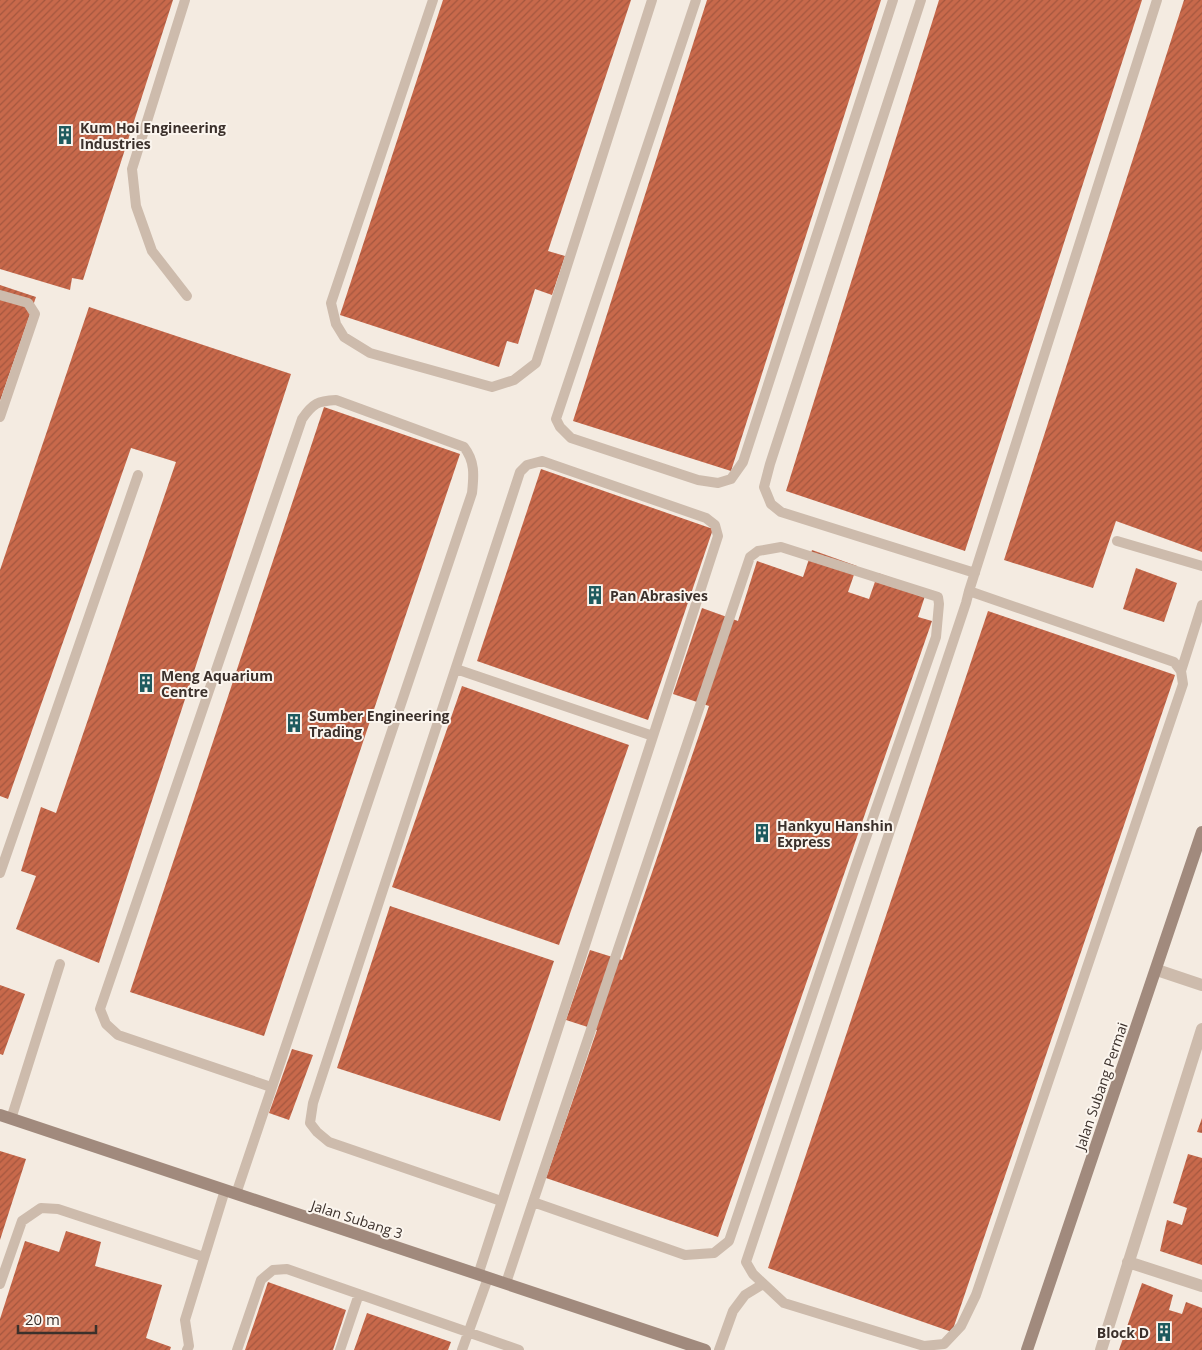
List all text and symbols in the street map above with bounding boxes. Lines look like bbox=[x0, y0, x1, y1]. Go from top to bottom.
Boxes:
place label: Kum Hoi Engineering Industries bbox=[80, 118, 226, 153]
building icon: Kum Hoi Engineering Industries bbox=[54, 124, 76, 146]
building icon: Pan Abrasives bbox=[584, 584, 606, 606]
place label: Pan Abrasives bbox=[610, 586, 708, 605]
place label: Meng Aquarium Centre bbox=[161, 666, 273, 701]
building icon: Meng Aquarium Centre bbox=[135, 672, 157, 694]
place label: Sumber Engineering Trading bbox=[309, 706, 450, 741]
building icon: Sumber Engineering Trading bbox=[283, 712, 305, 734]
place label: Hankyu Hanshin Express bbox=[777, 816, 893, 851]
building icon: Hankyu Hanshin Express bbox=[751, 822, 773, 844]
street label: Jalan Subang Permai bbox=[1070, 1020, 1132, 1154]
street label: Jalan Subang 3 bbox=[307, 1195, 405, 1243]
scale bar bbox=[18, 1302, 95, 1334]
text: 20 m bbox=[25, 1309, 60, 1329]
building icon: Block D bbox=[1153, 1321, 1175, 1343]
place label: Block D bbox=[1097, 1323, 1149, 1342]

